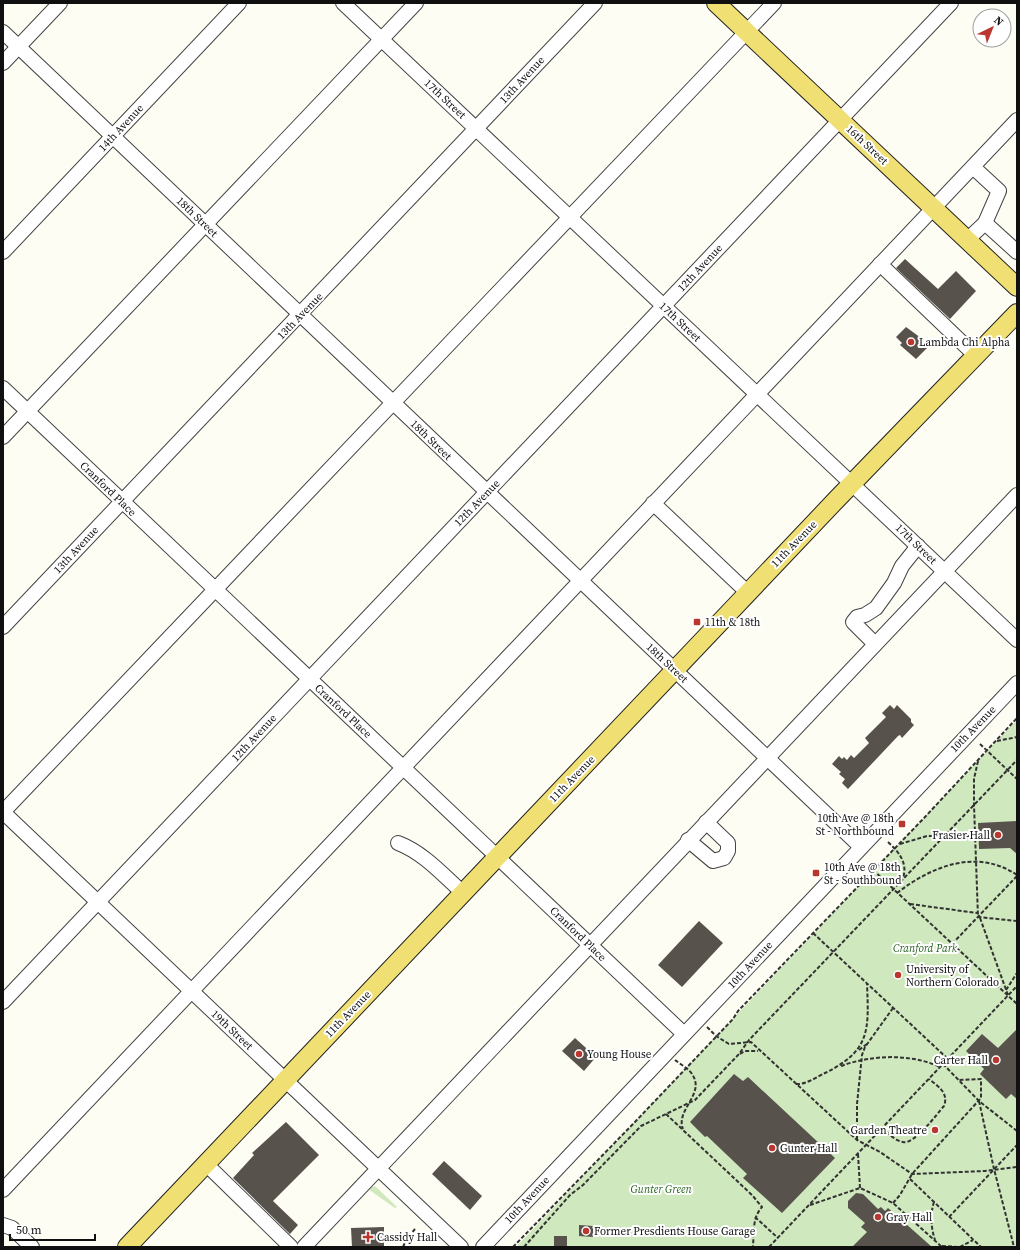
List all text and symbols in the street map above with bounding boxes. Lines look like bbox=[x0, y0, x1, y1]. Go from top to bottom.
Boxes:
north arrow bbox=[972, 8, 1012, 48]
text: N bbox=[990, 13, 1007, 29]
street label: 13th Avenue bbox=[496, 53, 548, 107]
street label: 17th Street bbox=[421, 76, 470, 123]
street label: 14th Avenue bbox=[95, 101, 147, 155]
street label: 16th Street bbox=[843, 122, 892, 169]
street label: 18th Street bbox=[173, 193, 221, 241]
street label: 12th Avenue bbox=[674, 241, 726, 295]
street label: 13th Avenue bbox=[274, 289, 326, 343]
street label: 17th Street bbox=[656, 299, 705, 346]
place label: Lambda Chi Alpha bbox=[919, 335, 1010, 350]
marker: Lambda Chi Alpha bbox=[906, 337, 916, 347]
street label: 18th Street bbox=[407, 416, 455, 464]
street label: Cranford Place bbox=[77, 458, 140, 520]
street label: 12th Avenue bbox=[451, 476, 503, 530]
street label: 11th Avenue bbox=[768, 517, 820, 571]
street label: 17th Street bbox=[892, 520, 940, 568]
street label: 13th Avenue bbox=[50, 523, 102, 577]
place label: 11th & 18th bbox=[705, 615, 761, 630]
marker: 11th & 18th bbox=[692, 617, 702, 627]
street label: 18th Street bbox=[643, 640, 692, 687]
street label: Cranford Place bbox=[311, 681, 375, 742]
street label: 10th Avenue bbox=[947, 702, 999, 756]
street label: 12th Avenue bbox=[228, 711, 280, 765]
street label: 11th Avenue bbox=[546, 752, 598, 806]
place label: 10th Ave @ 18th St - Northbound bbox=[816, 811, 895, 839]
marker: 10th Ave @ 18th St - Northbound bbox=[897, 819, 907, 829]
place label: Frasier Hall bbox=[932, 828, 990, 843]
marker: Frasier Hall bbox=[993, 830, 1003, 840]
place label: 10th Ave @ 18th St - Southbound bbox=[824, 860, 902, 888]
marker: 10th Ave @ 18th St - Southbound bbox=[811, 868, 821, 878]
street label: Cranford Place bbox=[547, 903, 610, 965]
street label: 10th Avenue bbox=[724, 938, 776, 992]
park label: Cranford Park bbox=[893, 941, 958, 956]
place label: University of Northern Colorado bbox=[906, 962, 999, 990]
marker: University of Northern Colorado bbox=[893, 970, 903, 980]
street label: 11th Avenue bbox=[322, 987, 374, 1041]
street label: 19th Street bbox=[208, 1007, 257, 1054]
place label: Young House bbox=[587, 1047, 652, 1062]
marker: Young House bbox=[574, 1049, 584, 1059]
place label: Carter Hall bbox=[934, 1053, 988, 1068]
marker: Carter Hall bbox=[991, 1055, 1001, 1065]
place label: Garden Theatre bbox=[850, 1123, 927, 1138]
marker: Garden Theatre bbox=[930, 1125, 940, 1135]
place label: Gunter Hall bbox=[780, 1141, 838, 1156]
marker: Gunter Hall bbox=[767, 1143, 777, 1153]
street label: 10th Avenue bbox=[501, 1173, 553, 1227]
park label: Gunter Green bbox=[630, 1182, 692, 1197]
place label: Gray Hall bbox=[886, 1210, 932, 1225]
marker: Gray Hall bbox=[873, 1212, 883, 1222]
scale bar bbox=[10, 1216, 95, 1242]
text: 50 m bbox=[16, 1222, 42, 1238]
place label: Former Presdients House Garage bbox=[594, 1224, 756, 1239]
marker: Former Presdients House Garage bbox=[581, 1226, 591, 1236]
place label: Cassidy Hall bbox=[377, 1230, 437, 1245]
marker: Cassidy Hall bbox=[362, 1231, 374, 1243]

